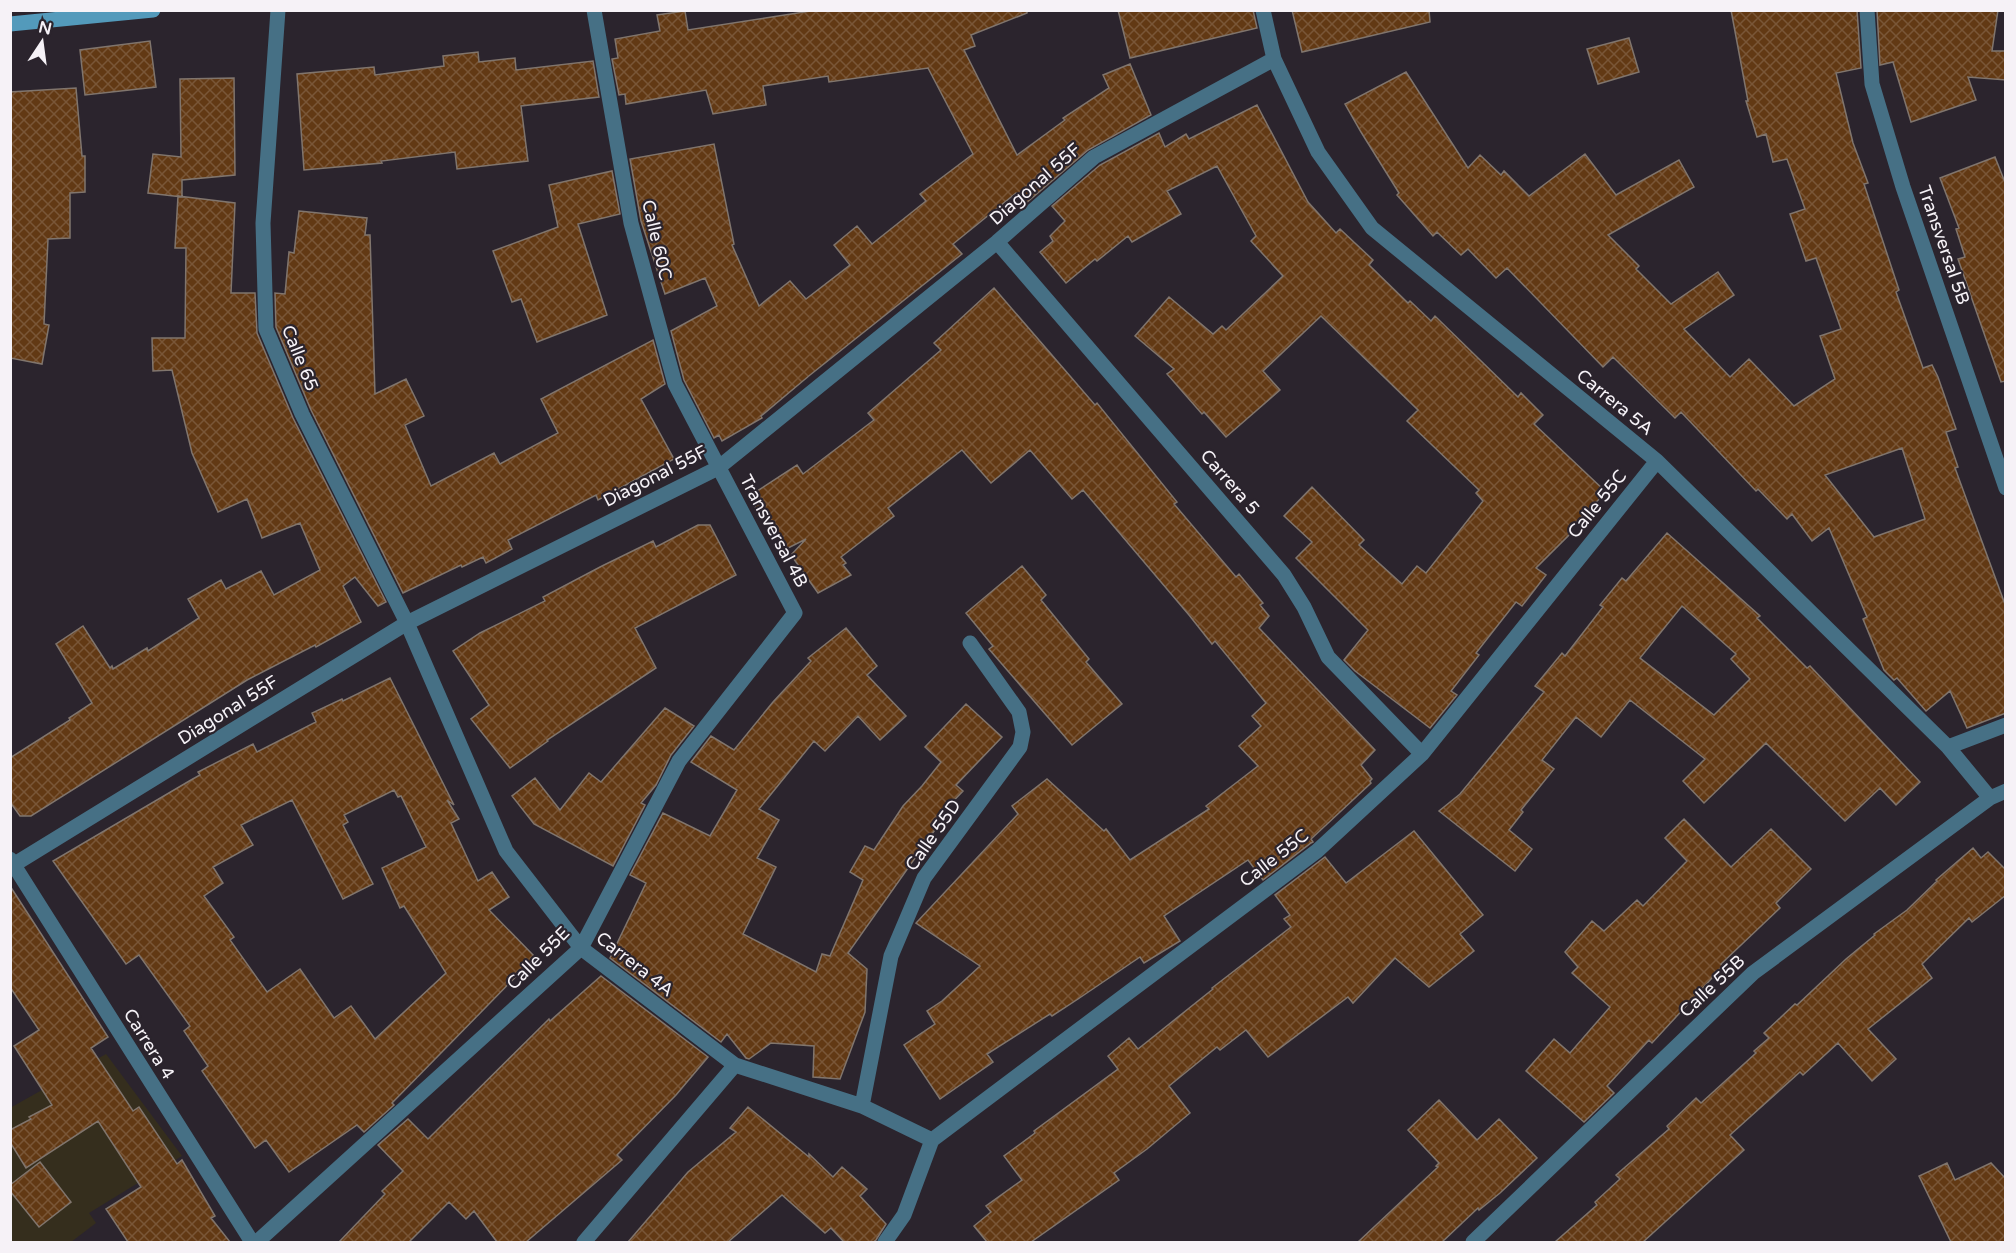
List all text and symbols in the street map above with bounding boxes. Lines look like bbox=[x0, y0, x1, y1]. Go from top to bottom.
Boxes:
north arrow bbox=[12, 12, 72, 72]
text: N bbox=[37, 17, 54, 40]
street label: Diagonal 55F bbox=[985, 138, 1085, 230]
street label: Transversal 5B bbox=[1913, 183, 1975, 307]
street label: Calle 60C bbox=[637, 198, 677, 282]
street label: Calle 65 bbox=[277, 322, 323, 394]
street label: Carrera 5A bbox=[1572, 364, 1658, 440]
street label: Diagonal 55F bbox=[599, 440, 711, 512]
street label: Carrera 5 bbox=[1196, 445, 1264, 519]
street label: Calle 55C bbox=[1563, 465, 1631, 543]
street label: Transversal 4B bbox=[735, 471, 813, 591]
street label: Diagonal 55F bbox=[174, 670, 282, 750]
street label: Calle 55D bbox=[900, 795, 966, 875]
street label: Calle 55C bbox=[1235, 824, 1313, 892]
street label: Calle 55E bbox=[502, 922, 574, 994]
street label: Carrera 4A bbox=[592, 927, 678, 1001]
street label: Calle 55B bbox=[1675, 950, 1749, 1022]
street label: Carrera 4 bbox=[119, 1005, 179, 1083]

